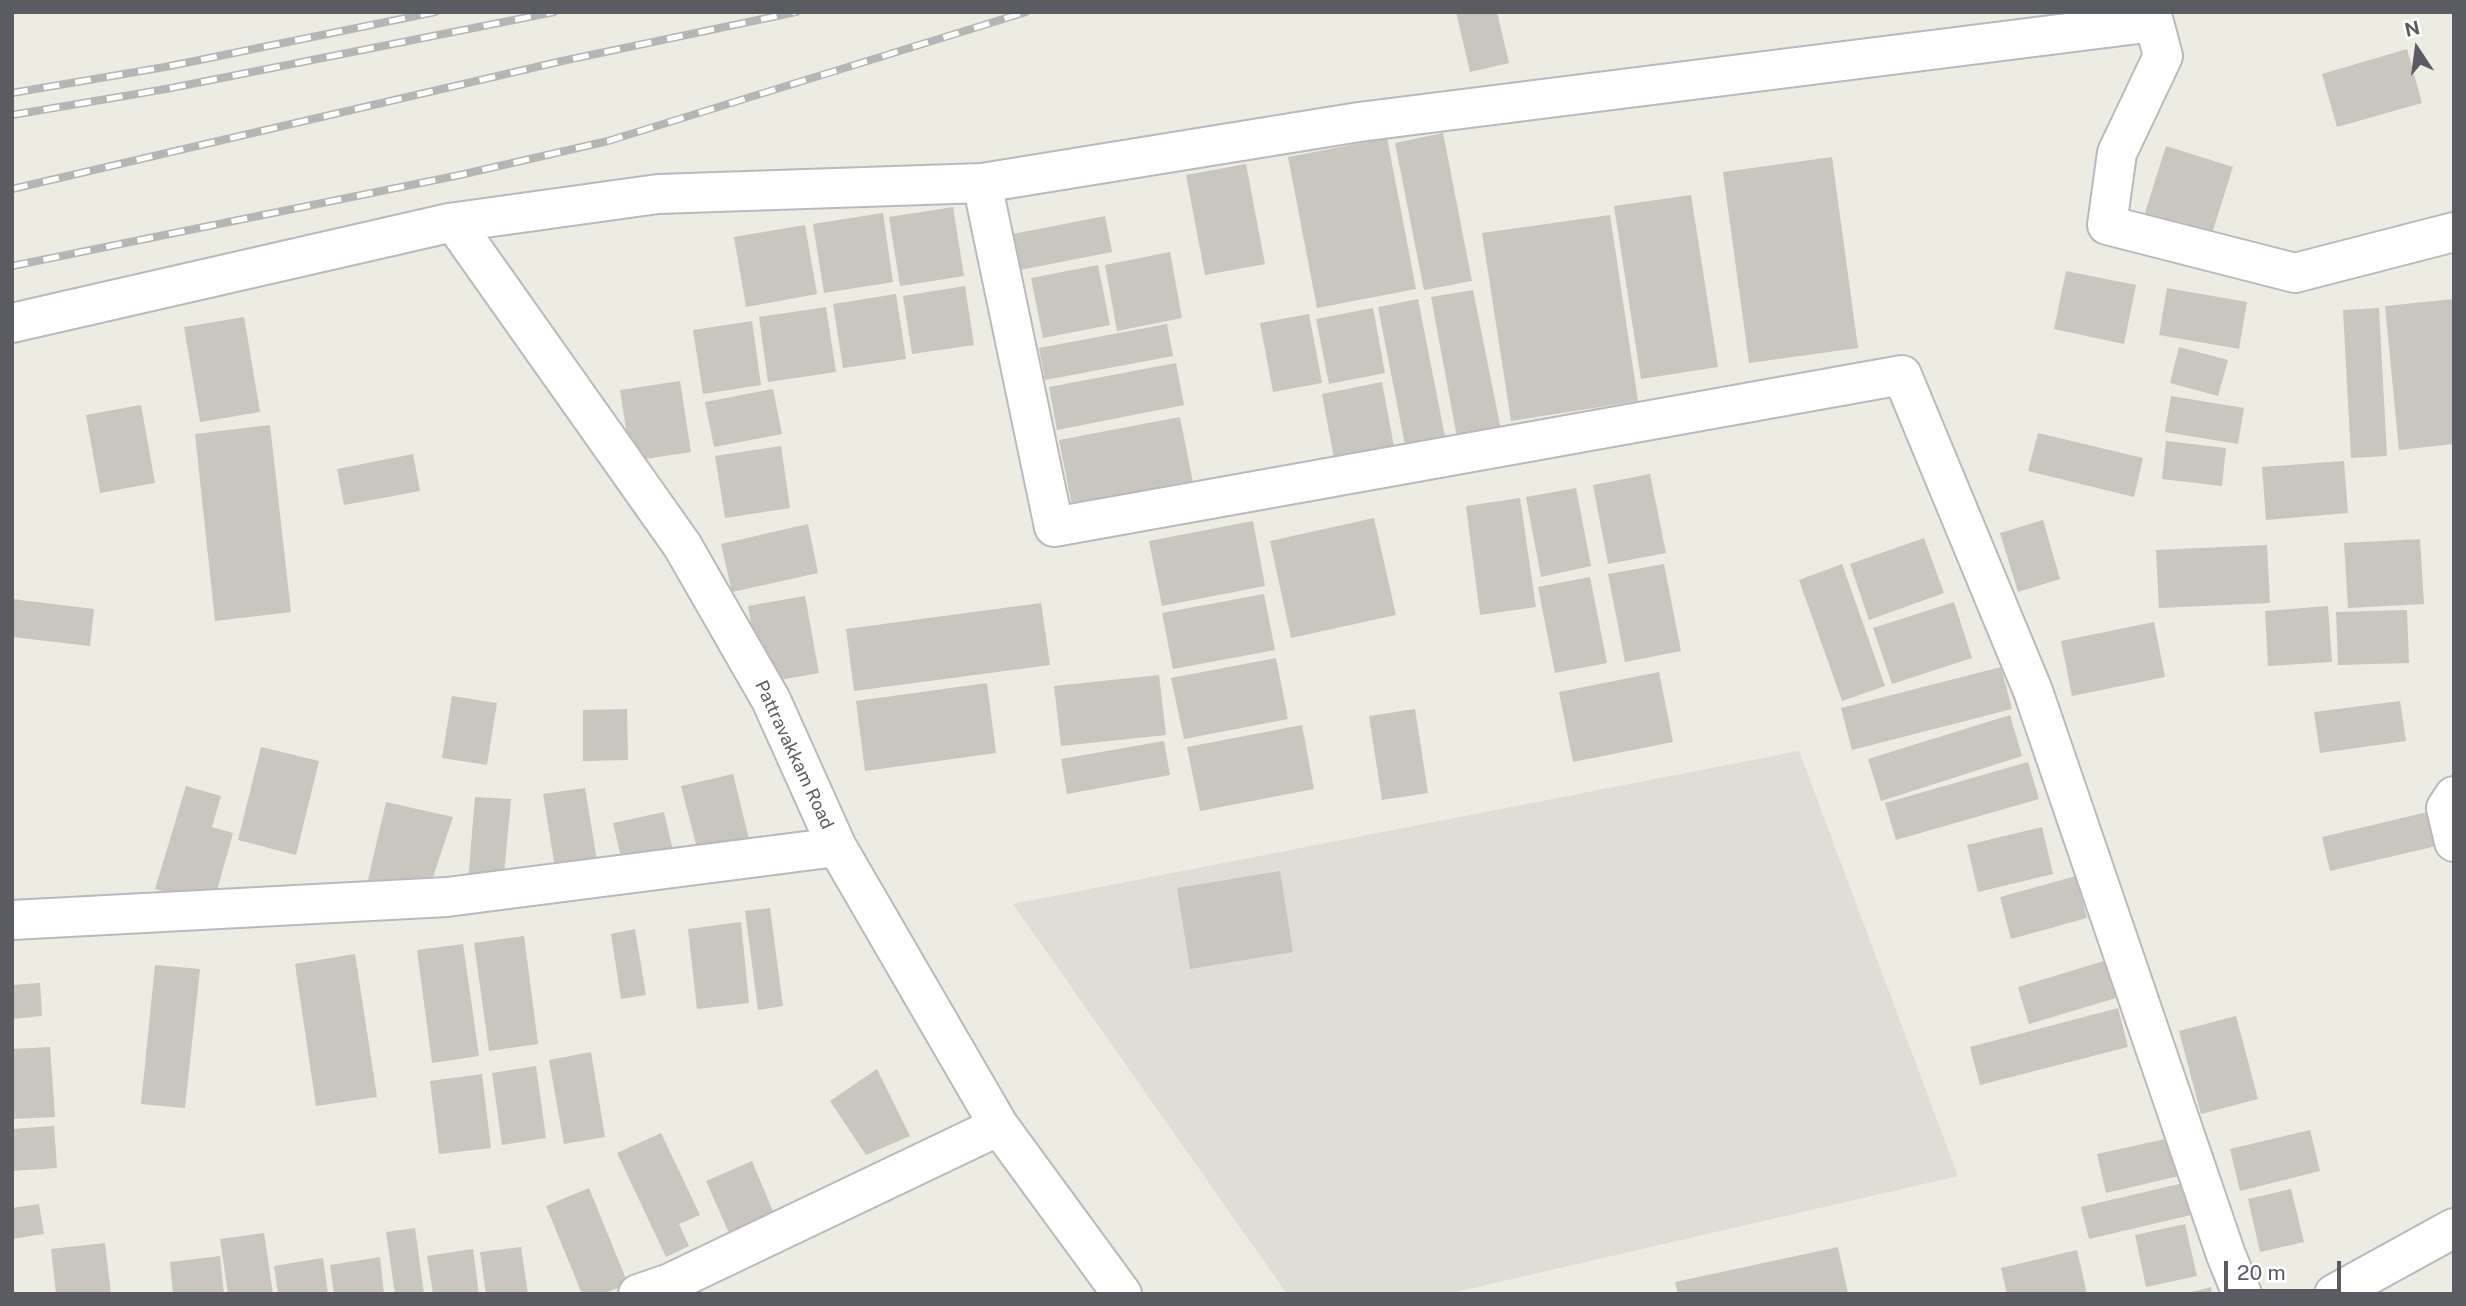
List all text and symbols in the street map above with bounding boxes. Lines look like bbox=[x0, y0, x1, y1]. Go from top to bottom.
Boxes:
north arrow bbox=[2382, 14, 2452, 84]
text: N bbox=[2403, 16, 2422, 41]
street label: Pattravakkam Road bbox=[750, 677, 838, 833]
scale bar bbox=[2228, 1246, 2345, 1290]
text: 20 m bbox=[2237, 1260, 2286, 1285]

